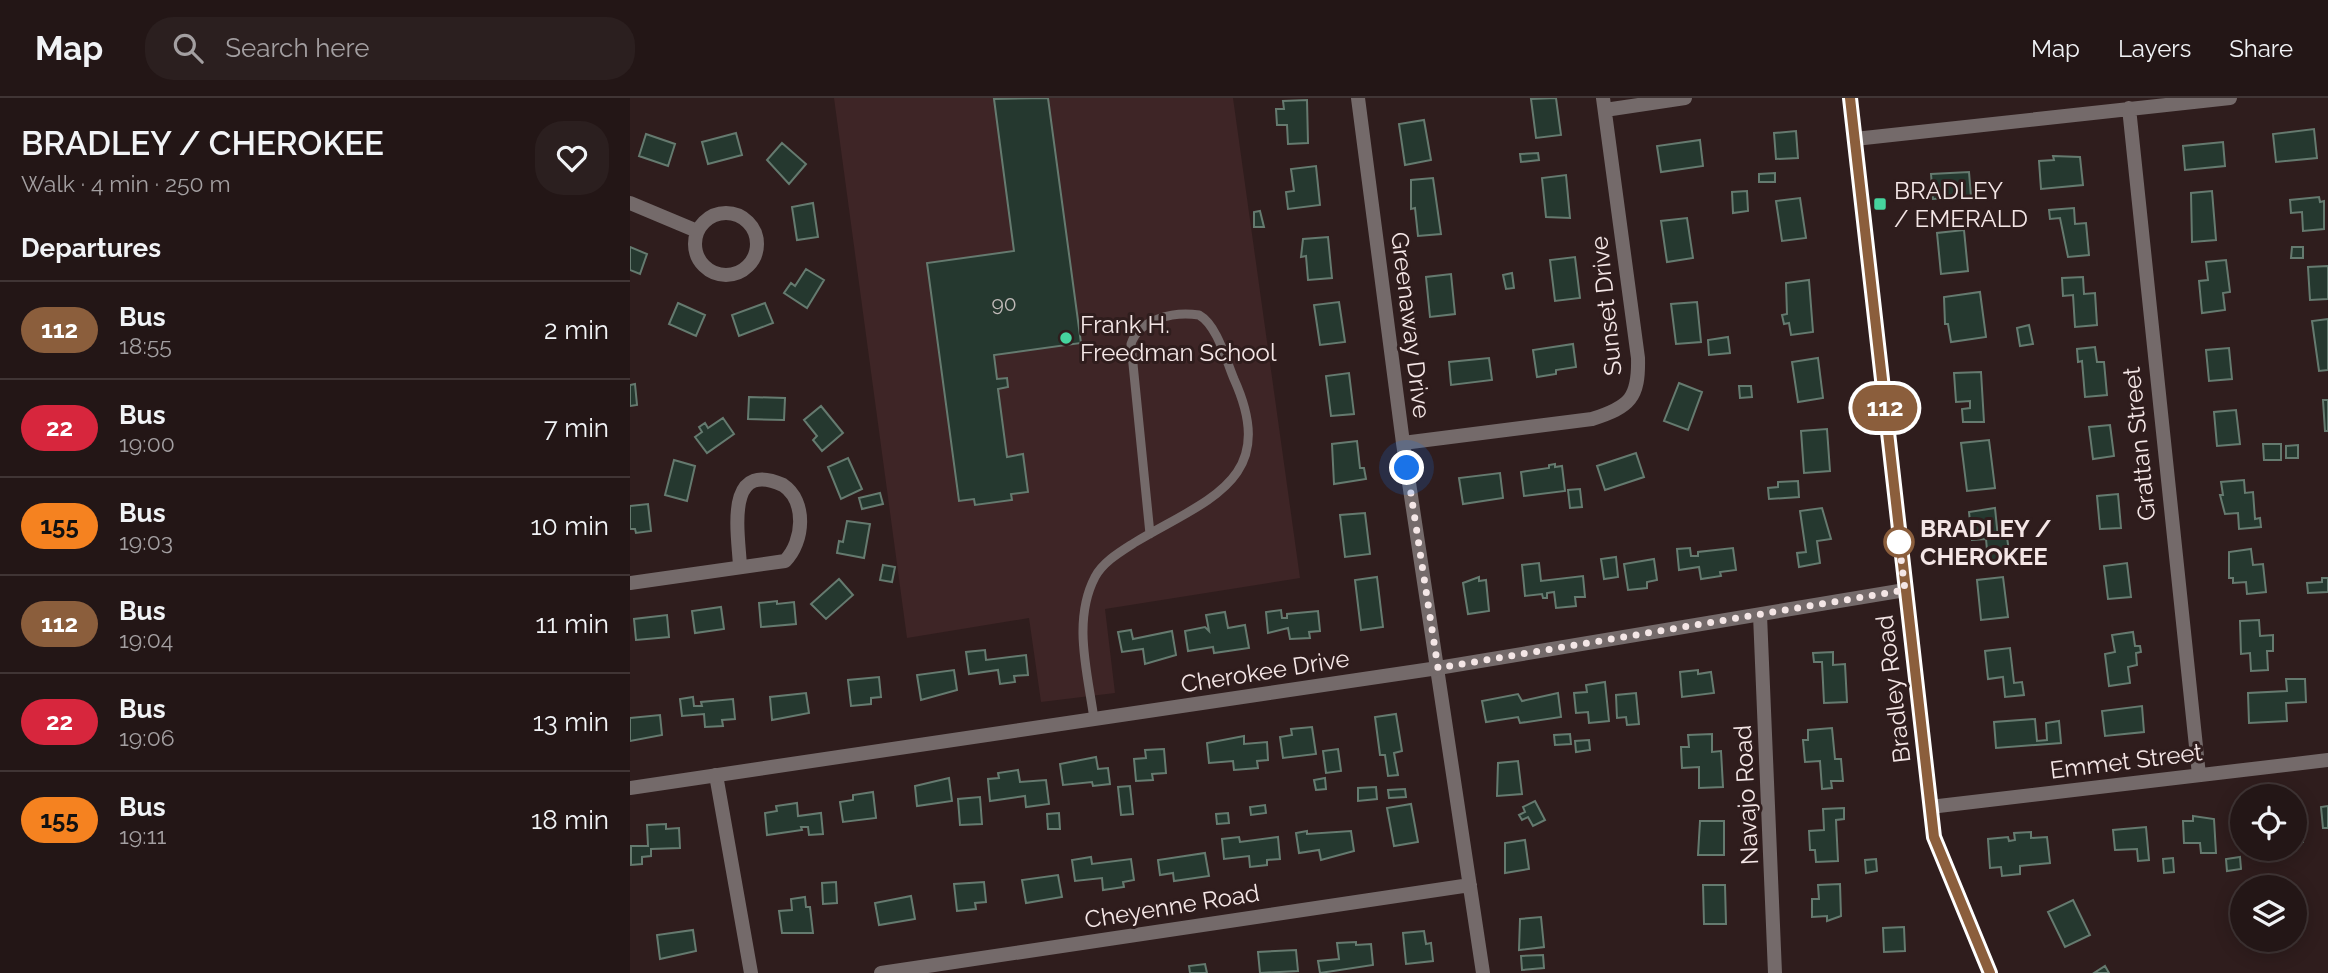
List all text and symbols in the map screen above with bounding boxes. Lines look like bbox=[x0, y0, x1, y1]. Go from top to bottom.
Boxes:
search box bbox=[145, 17, 635, 80]
text: Map bbox=[35, 29, 103, 68]
icon: search bbox=[169, 29, 207, 67]
text: Search here bbox=[225, 33, 370, 63]
text: Map bbox=[2031, 34, 2080, 63]
text: Layers bbox=[2118, 34, 2191, 63]
text: Share bbox=[2229, 34, 2293, 63]
button: heart bbox=[535, 121, 609, 195]
text: BRADLEY / CHEROKEE bbox=[21, 124, 384, 163]
text: Walk · 4 min · 250 m bbox=[21, 170, 231, 197]
place label: BRADLEY / EMERALD bbox=[1894, 176, 2028, 233]
marker: BRADLEY / EMERALD bbox=[1872, 196, 1888, 212]
street label: Greenaway Drive bbox=[1385, 230, 1437, 420]
text: Departures bbox=[21, 233, 161, 263]
street label: Sunset Drive bbox=[1584, 235, 1628, 377]
house number: 90 bbox=[991, 291, 1017, 316]
text: Bus bbox=[119, 302, 166, 332]
place label: Frank H. Freedman School bbox=[1080, 310, 1277, 367]
text: 112 bbox=[41, 315, 78, 344]
text: 2 min bbox=[544, 315, 609, 345]
marker: Frank H. Freedman School bbox=[1058, 330, 1074, 346]
text: 18:55 bbox=[119, 332, 172, 359]
street label: Grattan Street bbox=[2117, 366, 2161, 522]
line badge: 112 bbox=[1845, 385, 1925, 431]
text: 112 bbox=[1866, 393, 1904, 422]
text: Bus bbox=[119, 400, 166, 430]
text: 22 bbox=[46, 413, 73, 442]
text: 7 min bbox=[544, 413, 609, 443]
text: 19:00 bbox=[119, 430, 175, 457]
your location bbox=[1389, 450, 1424, 485]
text: Bus bbox=[119, 498, 166, 528]
text: 155 bbox=[40, 511, 79, 540]
text: 10 min bbox=[531, 511, 609, 541]
place label: BRADLEY / CHEROKEE bbox=[1920, 514, 2052, 571]
marker: BRADLEY / CHEROKEE bbox=[1884, 527, 1914, 557]
text: 19:03 bbox=[119, 528, 173, 555]
text: Bus bbox=[119, 596, 166, 626]
text: 112 bbox=[41, 609, 78, 638]
text: 11 min bbox=[535, 609, 609, 639]
street label: Bradley Road bbox=[1870, 613, 1916, 765]
text: 19:04 bbox=[119, 626, 173, 653]
street label: Cherokee Drive bbox=[1179, 643, 1351, 699]
text: Bus bbox=[119, 694, 166, 724]
text: 22 bbox=[46, 707, 73, 736]
text: 13 min bbox=[533, 707, 609, 737]
text: 19:06 bbox=[119, 724, 175, 751]
street label: Navajo Road bbox=[1728, 724, 1764, 866]
street label: Emmet Street bbox=[2048, 737, 2204, 785]
map controls bbox=[2230, 784, 2307, 952]
button: locate bbox=[2230, 784, 2307, 861]
text: Bus bbox=[119, 792, 166, 822]
text: 155 bbox=[40, 805, 79, 834]
text: 18 min bbox=[531, 805, 609, 835]
text: 19:11 bbox=[119, 822, 166, 849]
button: layers bbox=[2230, 875, 2307, 952]
street label: Cheyenne Road bbox=[1083, 878, 1261, 934]

